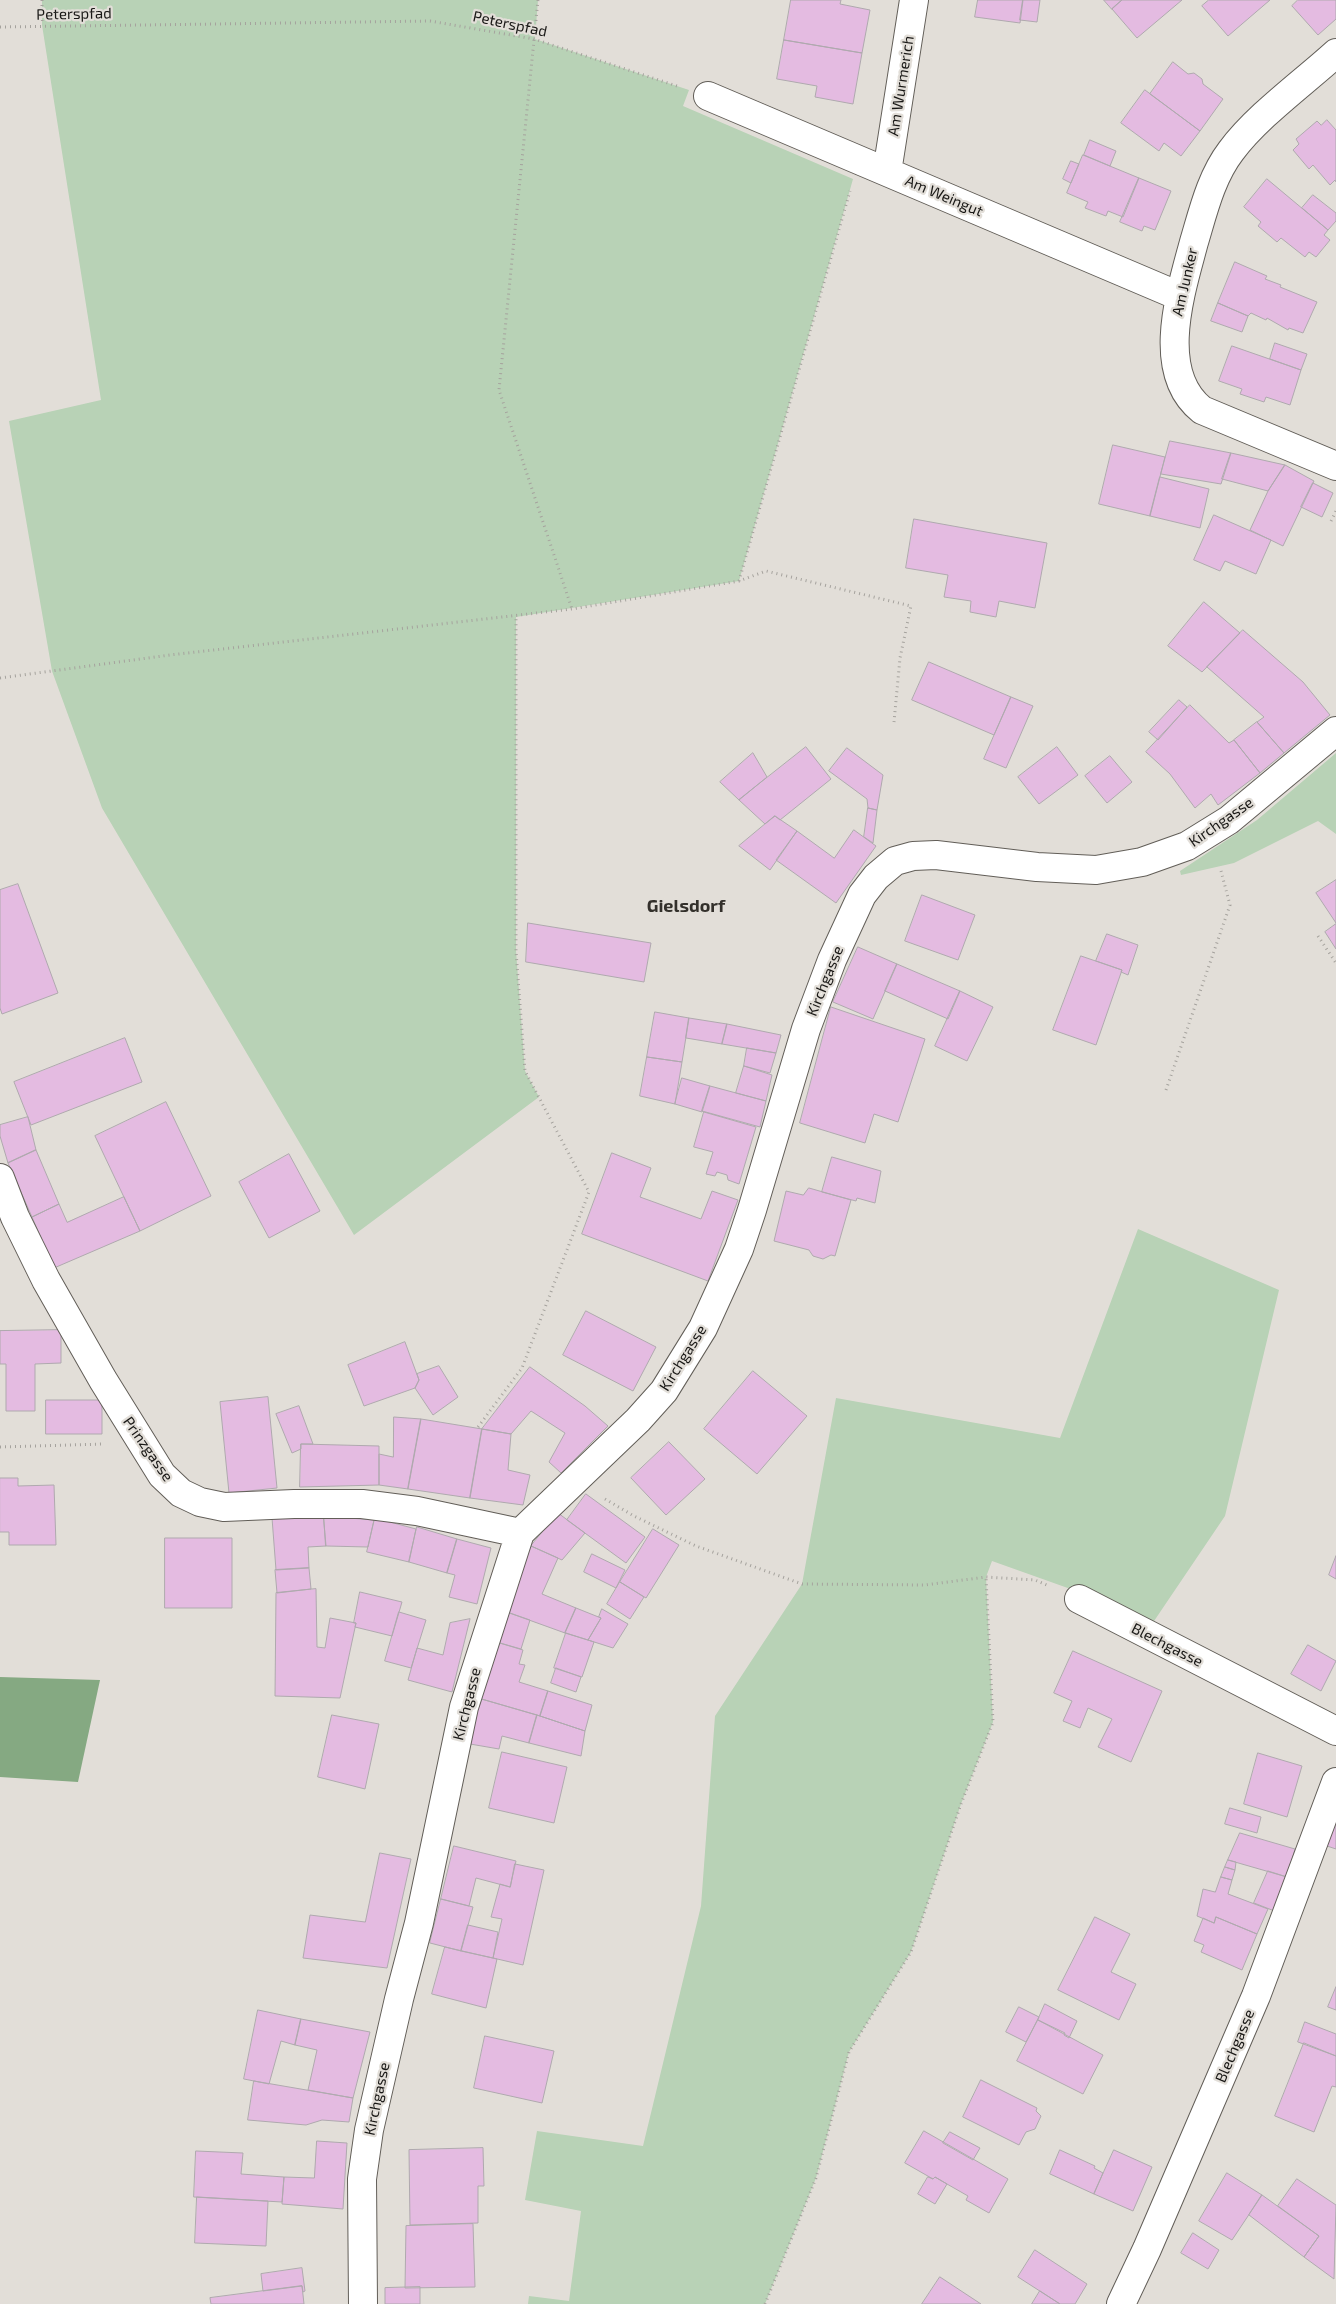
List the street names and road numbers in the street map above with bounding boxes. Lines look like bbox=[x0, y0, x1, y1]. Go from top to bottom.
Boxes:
street label: Peterspfad bbox=[36, 4, 112, 24]
street label: Peterspfad bbox=[471, 7, 549, 41]
street label: Am Wurmerich bbox=[884, 35, 918, 137]
street label: Am Weingut bbox=[902, 172, 986, 220]
street label: Am Junker bbox=[1168, 246, 1202, 318]
street label: Kirchgasse bbox=[1185, 793, 1257, 851]
street label: Kirchgasse bbox=[803, 943, 847, 1019]
street label: Kirchgasse bbox=[656, 1322, 710, 1394]
street label: Prinzgasse bbox=[119, 1413, 177, 1485]
street label: Blechgasse bbox=[1128, 1619, 1206, 1671]
street label: Kirchgasse bbox=[449, 1666, 485, 1742]
street label: Blechgasse bbox=[1212, 2007, 1258, 2085]
street label: Kirchgasse bbox=[360, 2061, 394, 2137]

